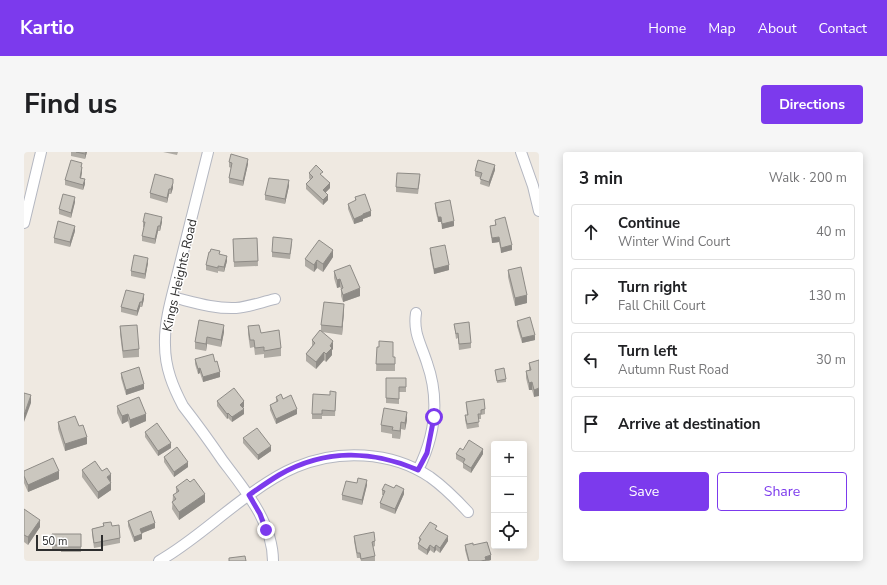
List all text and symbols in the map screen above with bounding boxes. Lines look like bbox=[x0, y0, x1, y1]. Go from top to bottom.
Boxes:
text: Kartio bbox=[20, 15, 74, 41]
text: Home bbox=[648, 19, 686, 38]
text: Map bbox=[708, 19, 736, 38]
text: About bbox=[758, 19, 797, 38]
text: Contact bbox=[819, 19, 867, 38]
text: Find us bbox=[24, 85, 118, 123]
button: Directions bbox=[761, 85, 863, 124]
text: 3 min bbox=[579, 167, 623, 190]
text: Walk · 200 m bbox=[769, 169, 847, 187]
text: Continue bbox=[618, 213, 680, 233]
street label: Kings Heights Road bbox=[158, 217, 202, 333]
icon: ahead bbox=[580, 221, 602, 243]
text: 40 m bbox=[816, 223, 846, 241]
text: Winter Wind Court bbox=[618, 233, 730, 251]
text: Turn right bbox=[618, 277, 687, 297]
icon: right bbox=[580, 285, 602, 307]
text: 130 m bbox=[808, 287, 846, 305]
text: Fall Chill Court bbox=[618, 297, 705, 315]
text: Turn left bbox=[618, 341, 677, 361]
icon: left bbox=[580, 349, 602, 371]
text: 30 m bbox=[816, 351, 846, 369]
text: Autumn Rust Road bbox=[618, 361, 729, 379]
route start bbox=[425, 408, 443, 426]
icon: arrive bbox=[580, 413, 602, 435]
text: Arrive at destination bbox=[618, 414, 761, 434]
map controls bbox=[491, 441, 527, 549]
button: + bbox=[491, 441, 527, 477]
button: Save bbox=[579, 472, 709, 511]
button: Share bbox=[717, 472, 847, 511]
button: − bbox=[491, 477, 527, 513]
button: locate bbox=[491, 513, 527, 549]
route end bbox=[257, 521, 275, 539]
scale bar bbox=[36, 533, 103, 552]
text: 50 m bbox=[42, 534, 67, 549]

